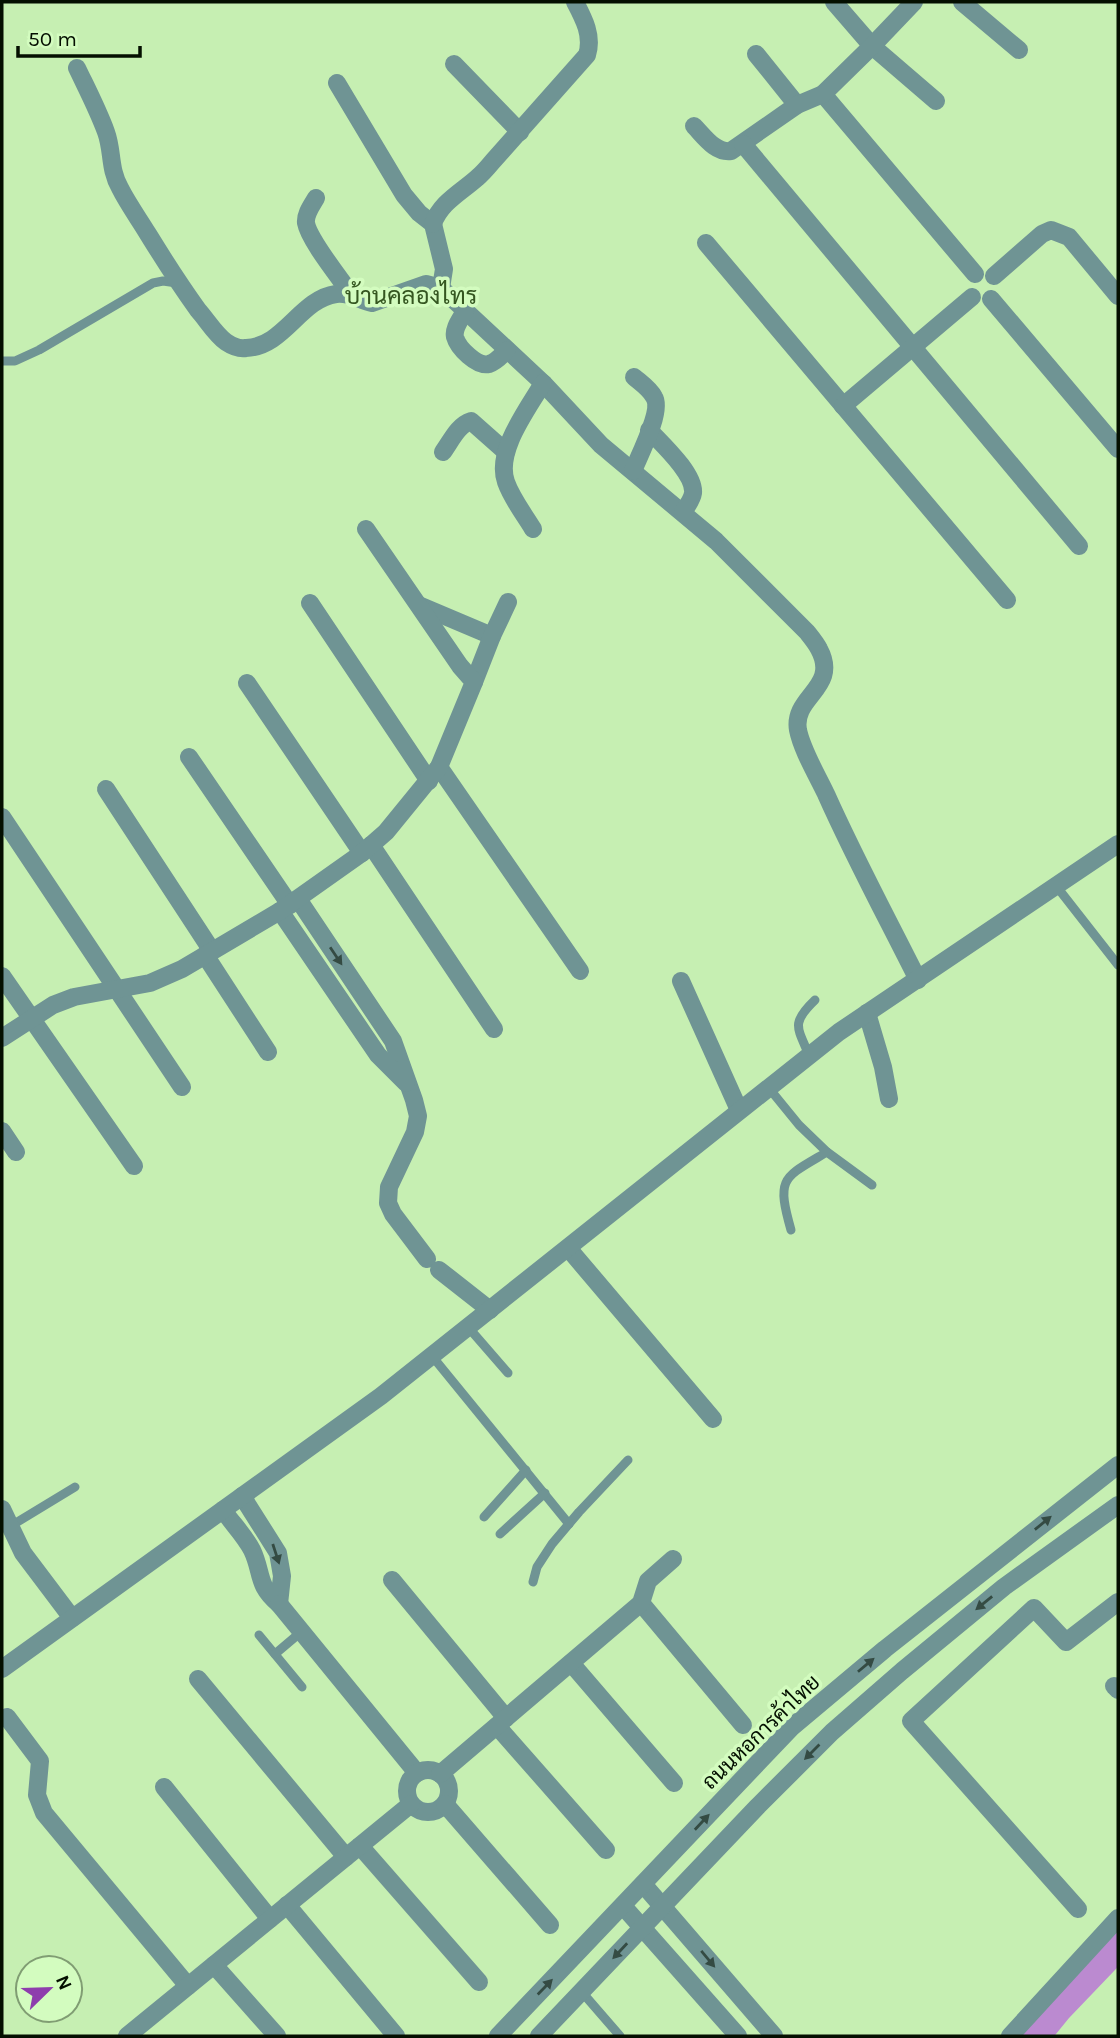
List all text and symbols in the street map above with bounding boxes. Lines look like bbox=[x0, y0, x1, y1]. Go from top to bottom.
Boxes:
scale bar bbox=[18, 14, 140, 58]
text: 50 m bbox=[28, 27, 77, 51]
district label: บ้านคลองไทร bbox=[345, 280, 477, 310]
one-way arrow bbox=[329, 947, 343, 965]
one-way arrow bbox=[1034, 1515, 1052, 1530]
one-way arrow bbox=[272, 1544, 282, 1565]
one-way arrow bbox=[976, 1595, 993, 1610]
one-way arrow bbox=[857, 1658, 874, 1673]
street label: ถนนหอการค้าไทย bbox=[697, 1669, 825, 1794]
one-way arrow bbox=[804, 1743, 821, 1760]
one-way arrow bbox=[693, 1814, 710, 1831]
one-way arrow bbox=[613, 1942, 629, 1959]
one-way arrow bbox=[700, 1950, 716, 1968]
north arrow bbox=[14, 1954, 84, 2024]
text: N bbox=[51, 1972, 77, 1993]
one-way arrow bbox=[536, 1979, 552, 1996]

